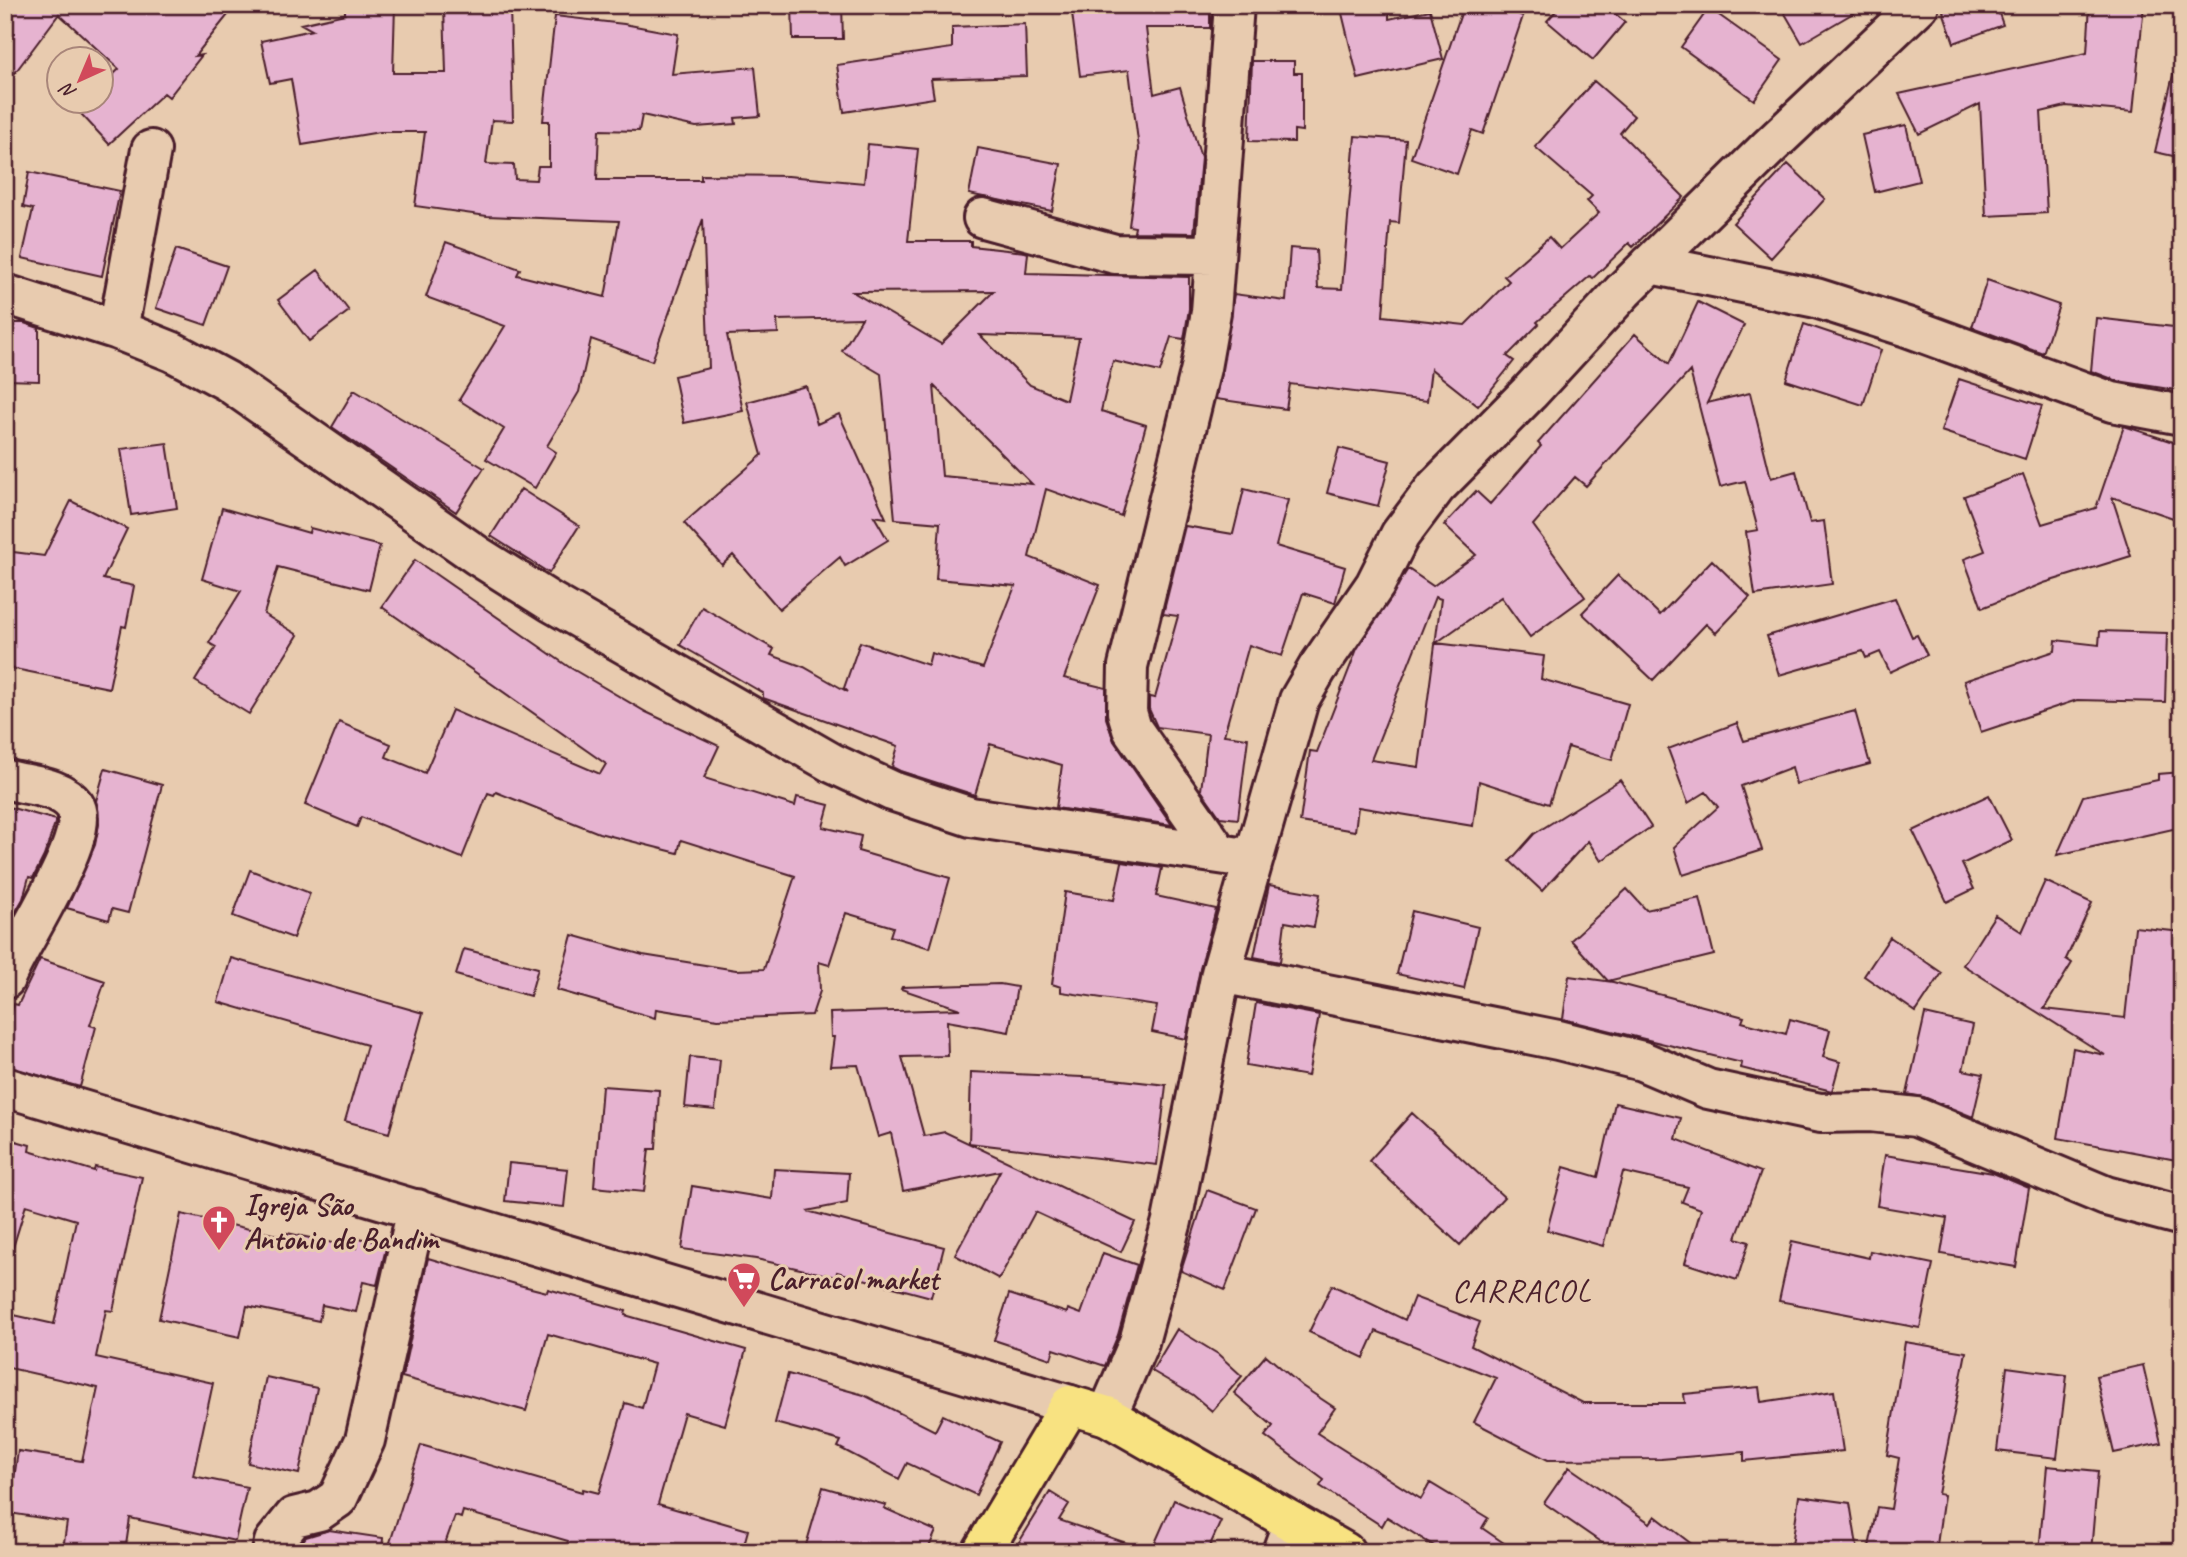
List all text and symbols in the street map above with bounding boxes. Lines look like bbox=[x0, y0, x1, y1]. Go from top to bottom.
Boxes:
north arrow bbox=[46, 46, 116, 116]
text: N bbox=[54, 77, 81, 104]
place label: Igreja São Antonio de Bandim bbox=[244, 1186, 440, 1258]
church icon: Igreja São Antonio de Bandim bbox=[200, 1203, 238, 1252]
supermarket icon: Carracol market bbox=[725, 1260, 763, 1309]
place label: Carracol market bbox=[768, 1260, 941, 1298]
district label: CARRACOL bbox=[1452, 1270, 1592, 1311]

